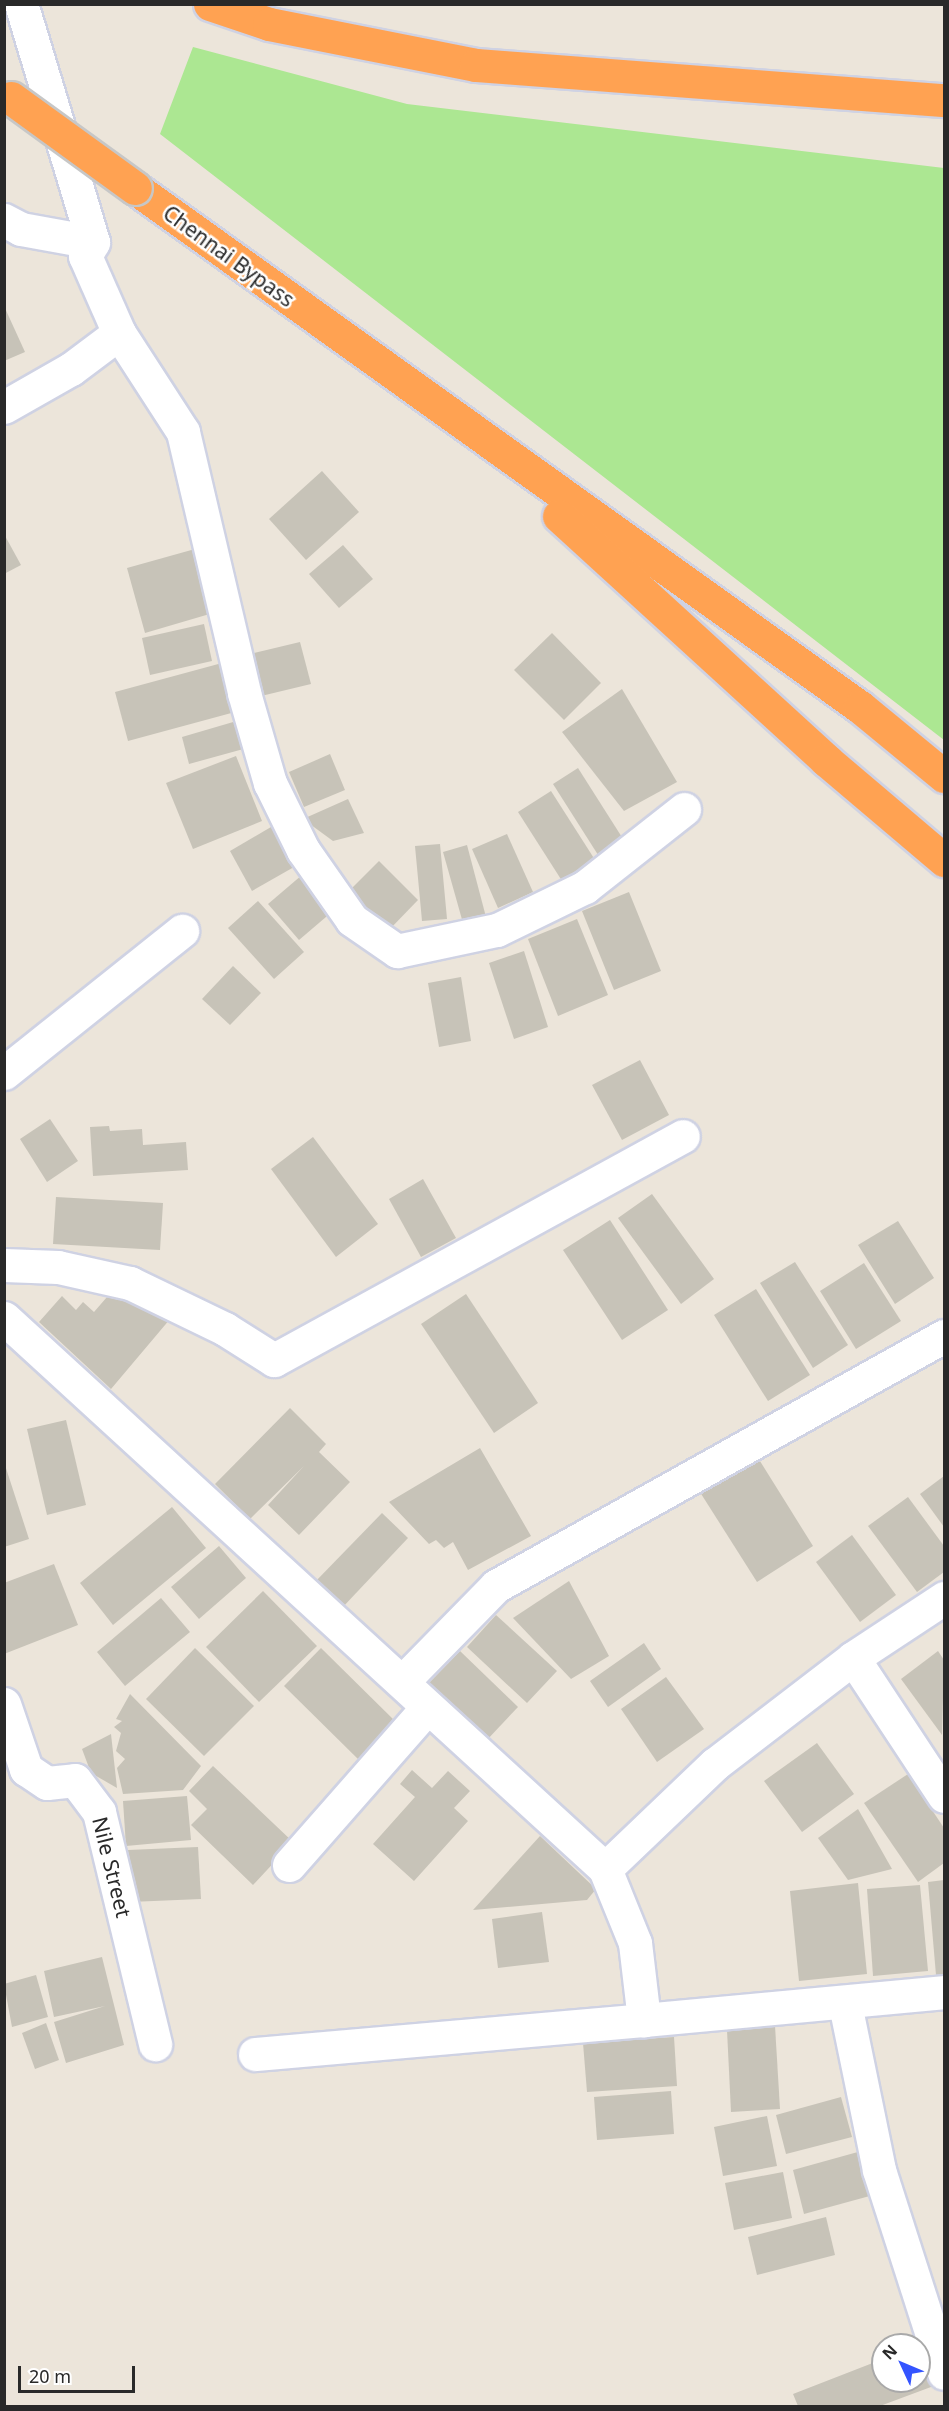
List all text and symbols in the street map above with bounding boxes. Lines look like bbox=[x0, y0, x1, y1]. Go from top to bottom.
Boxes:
street label: Chennai Bypass bbox=[159, 200, 299, 312]
street label: Nile Street bbox=[87, 1814, 137, 1920]
north arrow bbox=[871, 2333, 931, 2393]
text: N bbox=[877, 2340, 902, 2364]
scale bar bbox=[21, 2354, 138, 2392]
text: 20 m bbox=[29, 2364, 71, 2388]

